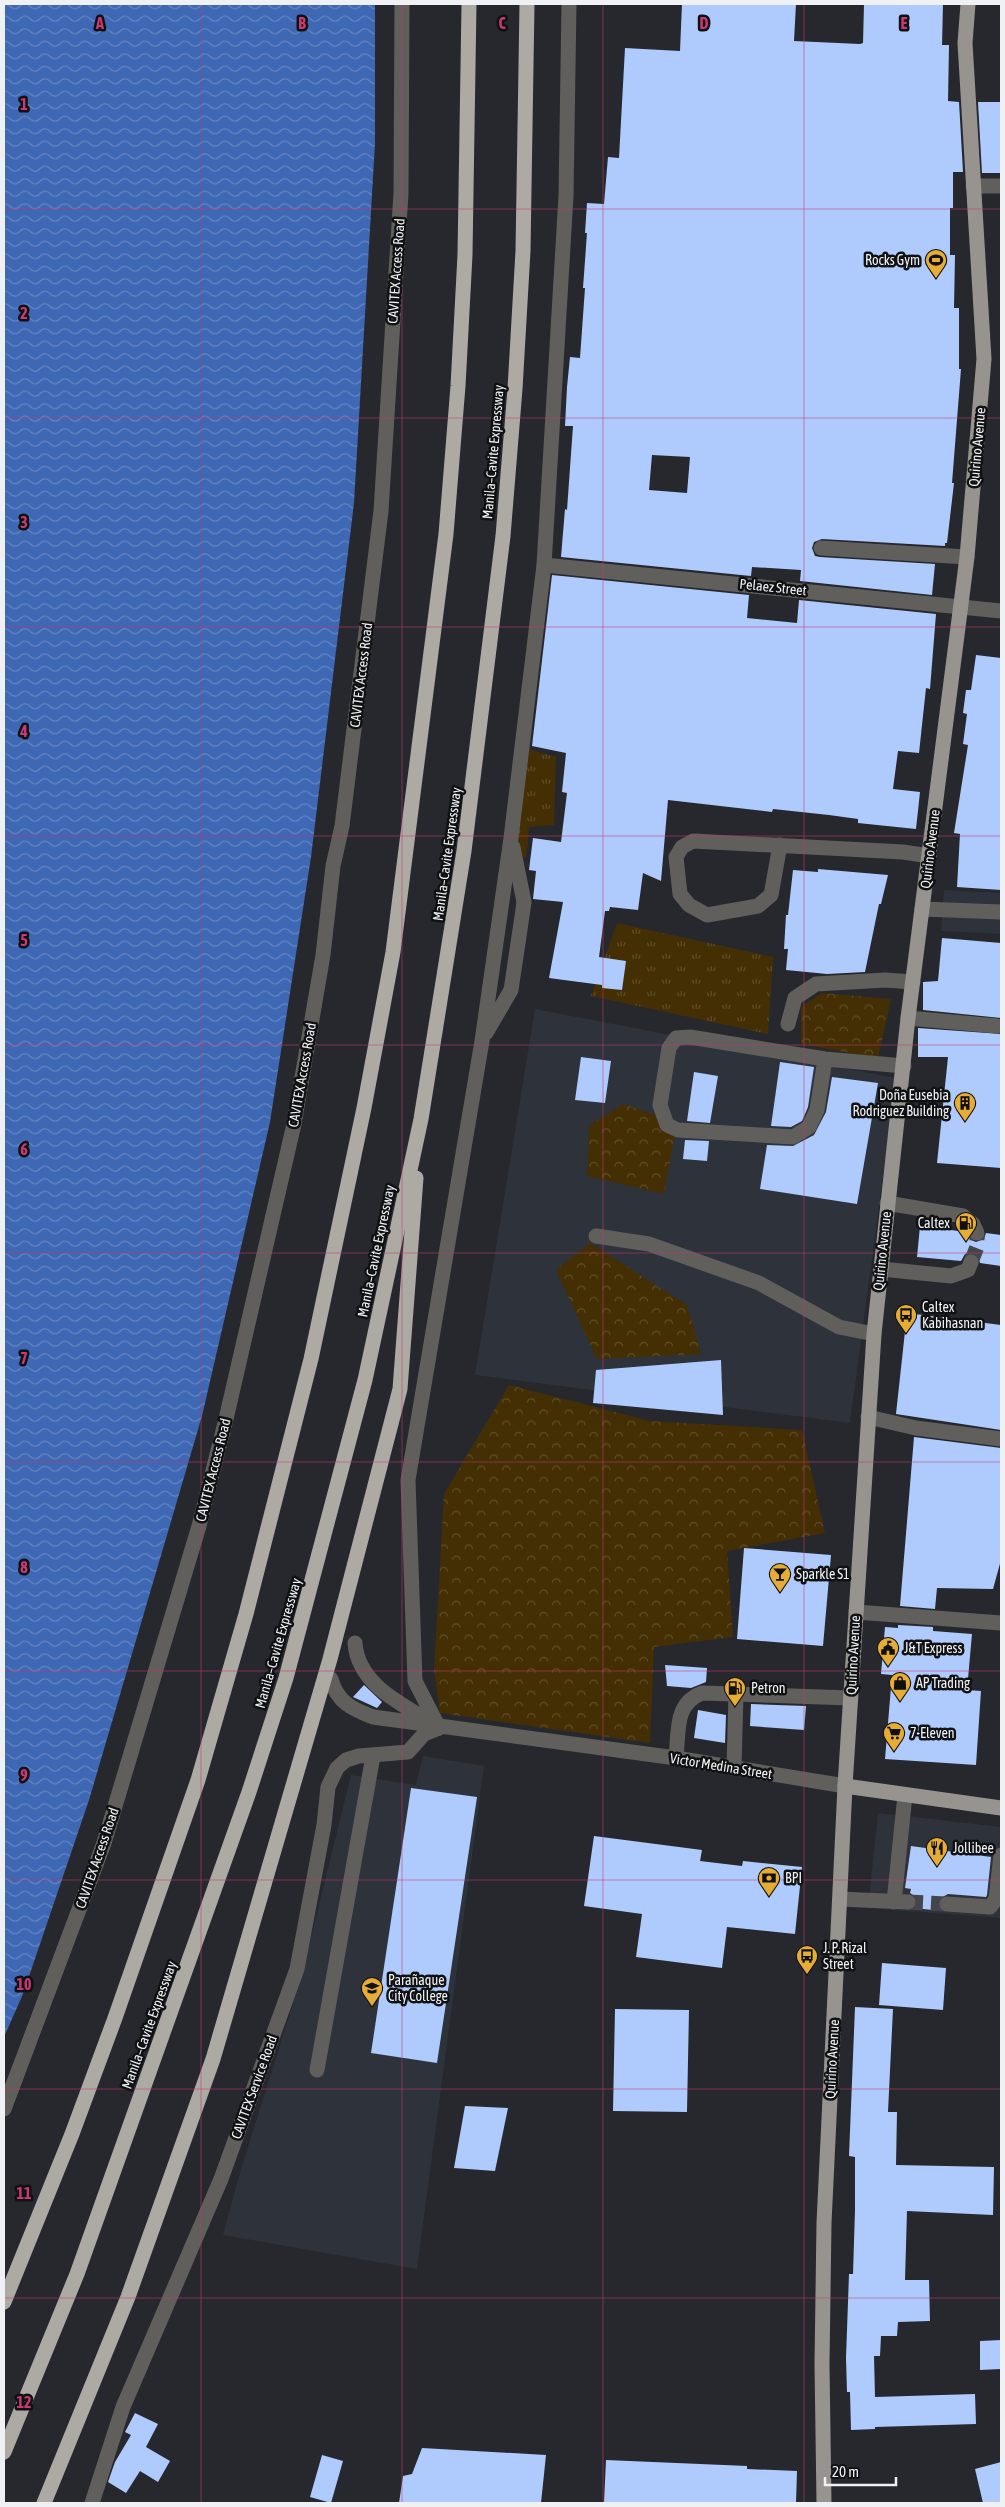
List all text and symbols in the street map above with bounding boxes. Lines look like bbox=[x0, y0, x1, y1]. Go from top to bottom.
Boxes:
text: A bbox=[95, 14, 104, 32]
text: B bbox=[298, 14, 306, 32]
text: C bbox=[498, 14, 506, 32]
text: D bbox=[700, 14, 709, 32]
text: E bbox=[901, 14, 908, 32]
text: 1 bbox=[20, 95, 28, 113]
street label: CAVITEX Access Road bbox=[384, 218, 408, 324]
sports icon: Rocks Gym bbox=[924, 248, 948, 279]
place label: Rocks Gym bbox=[865, 252, 920, 268]
text: 2 bbox=[20, 304, 28, 322]
street label: Manila–Cavite Expressway bbox=[479, 384, 507, 520]
street label: Quirino Avenue bbox=[966, 407, 988, 487]
text: 3 bbox=[20, 513, 28, 531]
street label: Pelaez Street bbox=[739, 576, 807, 598]
street label: CAVITEX Access Road bbox=[347, 622, 375, 728]
text: 4 bbox=[19, 722, 28, 740]
street label: Manila–Cavite Expressway bbox=[430, 786, 464, 922]
street label: Quirino Avenue bbox=[917, 809, 943, 889]
text: 5 bbox=[20, 931, 28, 949]
street label: CAVITEX Access Road bbox=[285, 1022, 319, 1128]
place label: Doña Eusebia Rodriguez Building bbox=[852, 1087, 949, 1119]
building icon: Doña Eusebia Rodriguez Building bbox=[953, 1091, 977, 1122]
text: 6 bbox=[20, 1140, 28, 1158]
street label: Manila–Cavite Expressway bbox=[354, 1183, 398, 1319]
street label: Quirino Avenue bbox=[870, 1211, 894, 1291]
fuel station icon: Caltex bbox=[954, 1211, 978, 1242]
place label: Caltex bbox=[918, 1215, 950, 1231]
place label: Caltex Kabihasnan bbox=[922, 1299, 983, 1331]
bus stop icon: Caltex Kabihasnan bbox=[894, 1303, 918, 1334]
text: 7 bbox=[20, 1349, 28, 1367]
street label: CAVITEX Access Road bbox=[192, 1417, 234, 1523]
text: 8 bbox=[20, 1558, 28, 1576]
bar icon: Sparkle S1 bbox=[768, 1562, 792, 1593]
place label: Sparkle S1 bbox=[796, 1566, 850, 1582]
street label: Manila–Cavite Expressway bbox=[252, 1576, 304, 1710]
street label: Quirino Avenue bbox=[843, 1615, 863, 1695]
public building icon: J&T Express bbox=[876, 1636, 900, 1667]
place label: J&T Express bbox=[904, 1640, 963, 1656]
shop icon: AP Trading bbox=[888, 1671, 912, 1702]
place label: AP Trading bbox=[916, 1675, 970, 1691]
fuel station icon: Petron bbox=[723, 1676, 747, 1707]
place label: Petron bbox=[751, 1680, 786, 1696]
supermarket icon: 7-Eleven bbox=[882, 1721, 906, 1752]
place label: 7-Eleven bbox=[910, 1725, 955, 1741]
street label: Victor Medina Street bbox=[669, 1750, 773, 1782]
text: 9 bbox=[20, 1766, 28, 1784]
street label: CAVITEX Access Road bbox=[72, 1805, 122, 1911]
restaurant icon: Jollibee bbox=[925, 1836, 949, 1867]
place label: Jollibee bbox=[953, 1840, 994, 1856]
bank icon: BPI bbox=[757, 1866, 781, 1897]
place label: BPI bbox=[785, 1870, 802, 1886]
place label: J. P. Rizal Street bbox=[823, 1940, 867, 1972]
bus stop icon: J. P. Rizal Street bbox=[795, 1944, 819, 1975]
street label: Manila–Cavite Expressway bbox=[118, 1959, 180, 2091]
place label: Parañaque City College bbox=[388, 1972, 448, 2004]
text: 10 bbox=[16, 1975, 32, 1993]
school or university icon: Parañaque City College bbox=[360, 1976, 384, 2007]
street label: Quirino Avenue bbox=[822, 2019, 842, 2099]
street label: CAVITEX Service Road bbox=[228, 2033, 280, 2141]
text: 11 bbox=[16, 2184, 32, 2202]
text: 12 bbox=[16, 2393, 32, 2411]
scale bar bbox=[825, 2454, 896, 2486]
text: 20 m bbox=[832, 2463, 859, 2480]

